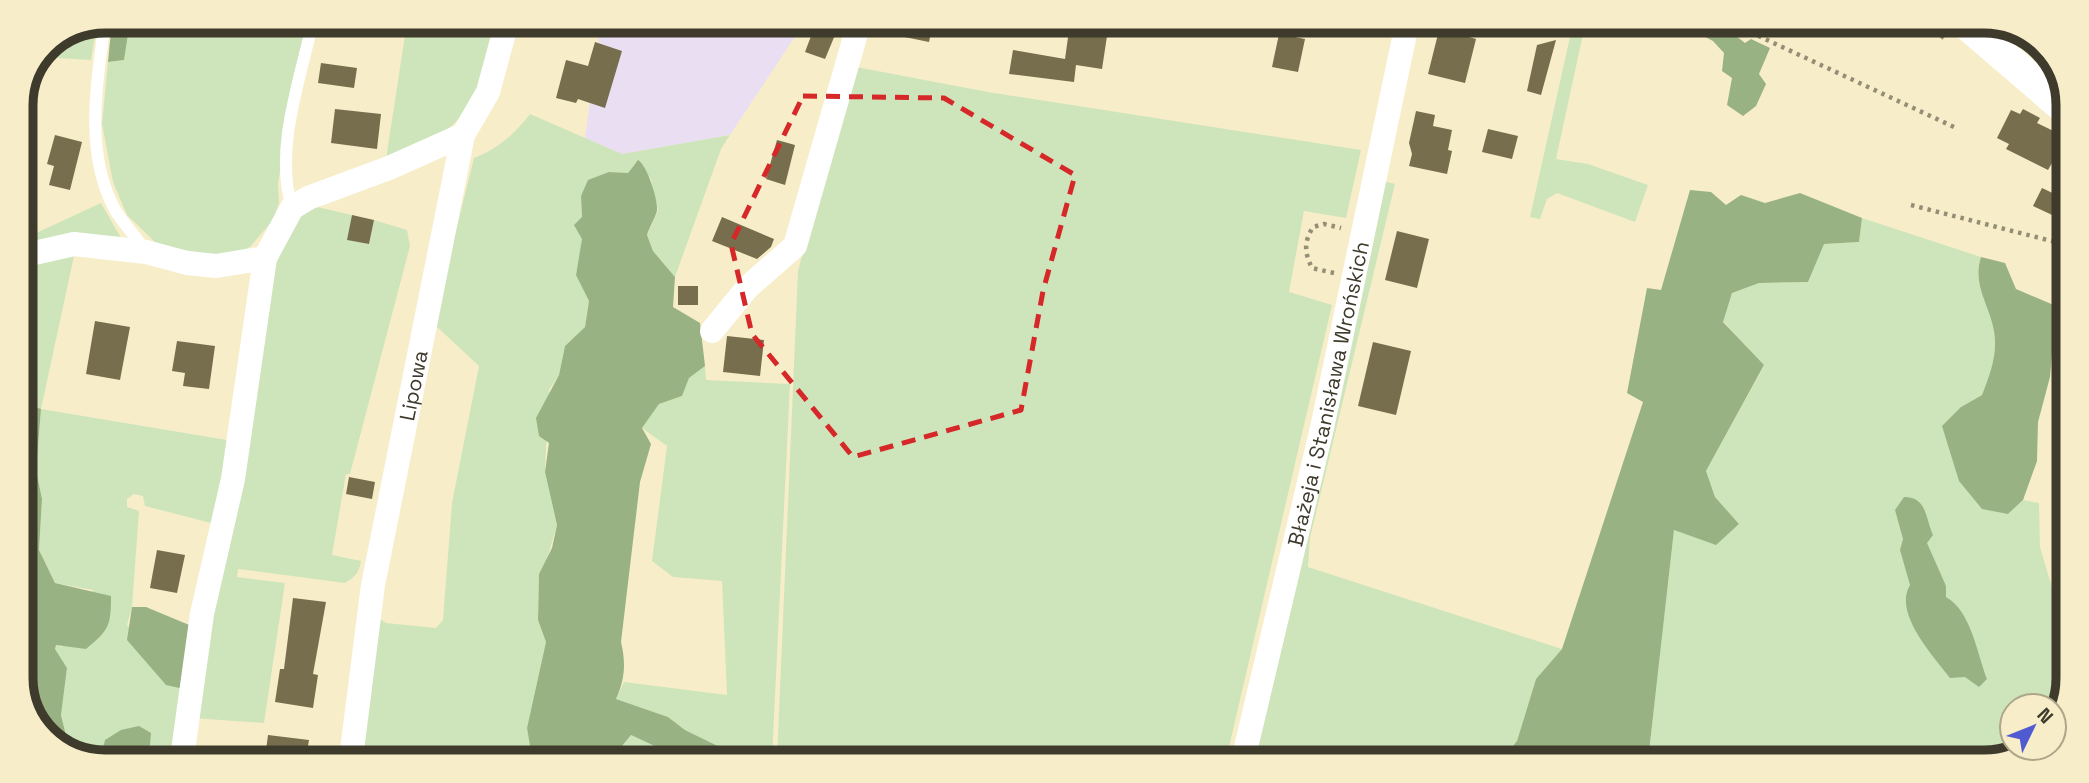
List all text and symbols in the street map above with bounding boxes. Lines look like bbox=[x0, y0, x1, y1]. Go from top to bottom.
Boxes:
street label: Błażeja i Stanisława Wrońskich bbox=[1281, 239, 1374, 549]
street label: Lipowa bbox=[393, 348, 433, 423]
north arrow bbox=[1998, 692, 2068, 762]
text: N bbox=[2032, 703, 2059, 729]

